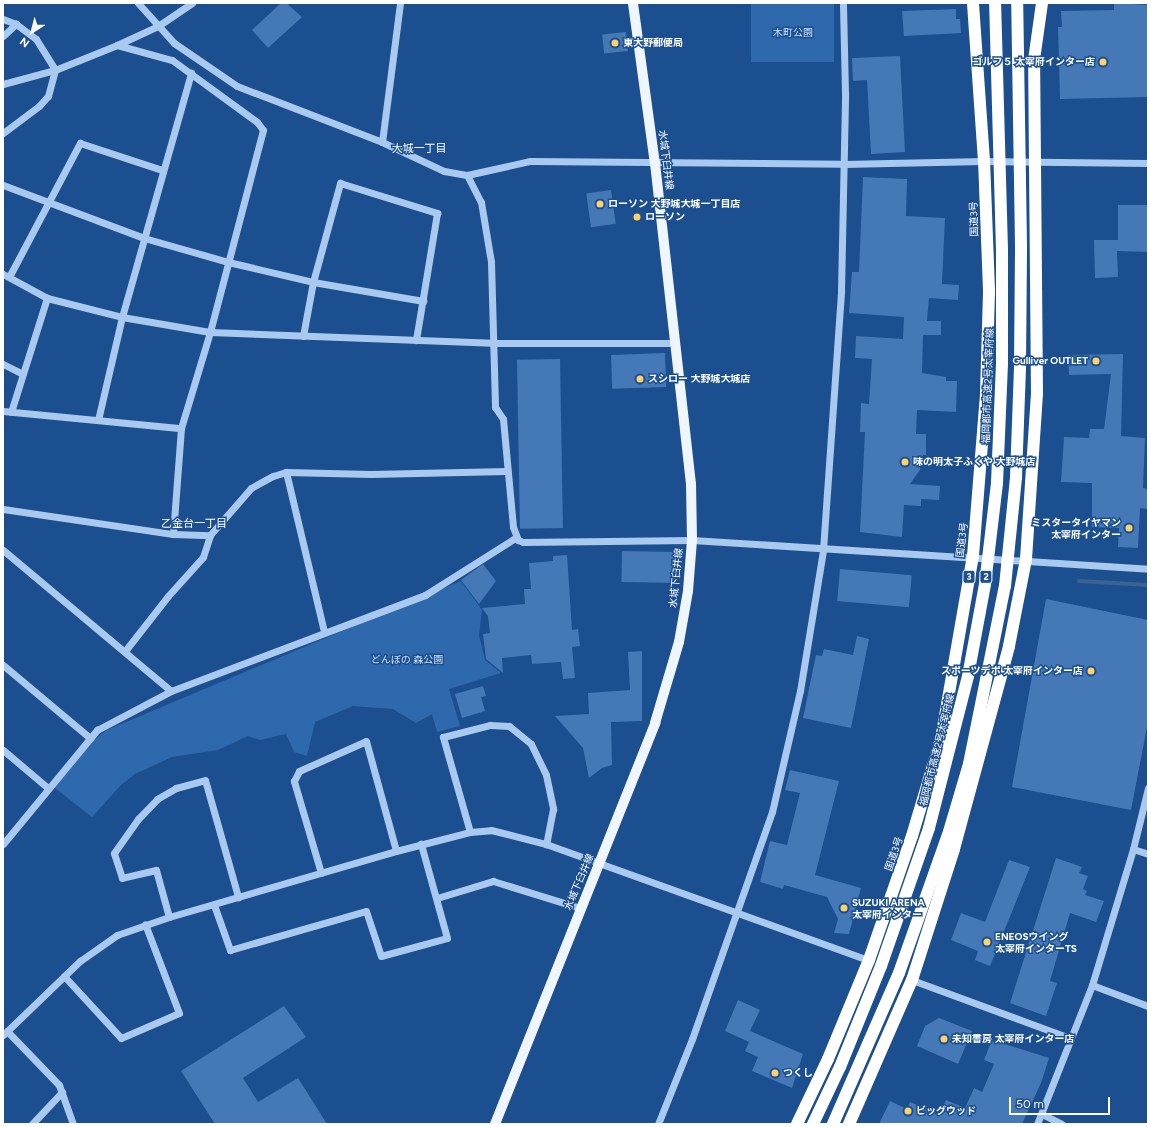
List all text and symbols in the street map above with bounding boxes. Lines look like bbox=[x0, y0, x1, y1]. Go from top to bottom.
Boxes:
north arrow bbox=[12, 12, 52, 52]
park label: 木町公園 bbox=[773, 27, 813, 39]
text: N bbox=[17, 34, 32, 50]
place label: 東大野郵便局 bbox=[623, 37, 683, 49]
marker: 東大野郵便局 bbox=[610, 38, 620, 48]
place label: ゴルフ５ 太宰府インター店 bbox=[973, 56, 1095, 68]
marker: ゴルフ５ 太宰府インター店 bbox=[1098, 57, 1108, 67]
street label: 水城下臼井線 bbox=[656, 129, 676, 191]
district label: 大城一丁目 bbox=[392, 142, 446, 156]
place label: ローソン 大野城大城一丁目店 bbox=[608, 198, 740, 210]
marker: ローソン 大野城大城一丁目店 bbox=[595, 199, 605, 209]
street label: 国道3号 bbox=[967, 201, 981, 237]
place label: ローソン bbox=[645, 211, 685, 223]
marker: ローソン bbox=[632, 212, 642, 222]
street label: 福岡都市高速2号太宰府線 bbox=[980, 328, 996, 444]
place label: Gulliver OUTLET bbox=[1013, 355, 1088, 367]
marker: Gulliver OUTLET bbox=[1091, 356, 1101, 366]
place label: スシロー 大野城大城店 bbox=[648, 373, 750, 385]
marker: スシロー 大野城大城店 bbox=[635, 374, 645, 384]
place label: 味の明太子ふくや 大野城店 bbox=[913, 456, 1035, 468]
marker: 味の明太子ふくや 大野城店 bbox=[900, 457, 910, 467]
place label: ミスタータイヤマン 太宰府インター bbox=[1031, 516, 1121, 540]
district label: 乙金台一丁目 bbox=[161, 517, 227, 531]
street label: 国道3号 bbox=[954, 522, 970, 558]
marker: ミスタータイヤマン 太宰府インター bbox=[1124, 523, 1134, 533]
street label: 水城下臼井線 bbox=[667, 548, 685, 608]
road number: 3 bbox=[962, 570, 976, 584]
road number: 2 bbox=[979, 570, 993, 584]
park label: どんぽの 森公園 bbox=[371, 654, 443, 666]
place label: スポーツデポ 太宰府インター店 bbox=[941, 665, 1083, 677]
marker: スポーツデポ 太宰府インター店 bbox=[1086, 666, 1096, 676]
street label: 福岡都市高速2号太宰府線 bbox=[917, 692, 957, 808]
street label: 国道3号 bbox=[883, 835, 905, 873]
street label: 水城下臼井線 bbox=[562, 852, 596, 912]
place label: SUZUKI ARENA 太宰府インター bbox=[852, 896, 925, 920]
marker: SUZUKI ARENA 太宰府インター bbox=[839, 903, 849, 913]
place label: ENEOSウイング 太宰府インターTS bbox=[995, 930, 1077, 954]
marker: ENEOSウイング 太宰府インターTS bbox=[982, 937, 992, 947]
place label: 未知書房 太宰府インター店 bbox=[952, 1033, 1074, 1045]
marker: 未知書房 太宰府インター店 bbox=[939, 1034, 949, 1044]
place label: つくし bbox=[783, 1067, 813, 1079]
marker: つくし bbox=[770, 1068, 780, 1078]
scale bar bbox=[1011, 1089, 1112, 1115]
text: 50 m bbox=[1016, 1097, 1044, 1111]
place label: ビッグウッド bbox=[916, 1105, 976, 1117]
marker: ビッグウッド bbox=[903, 1106, 913, 1116]

